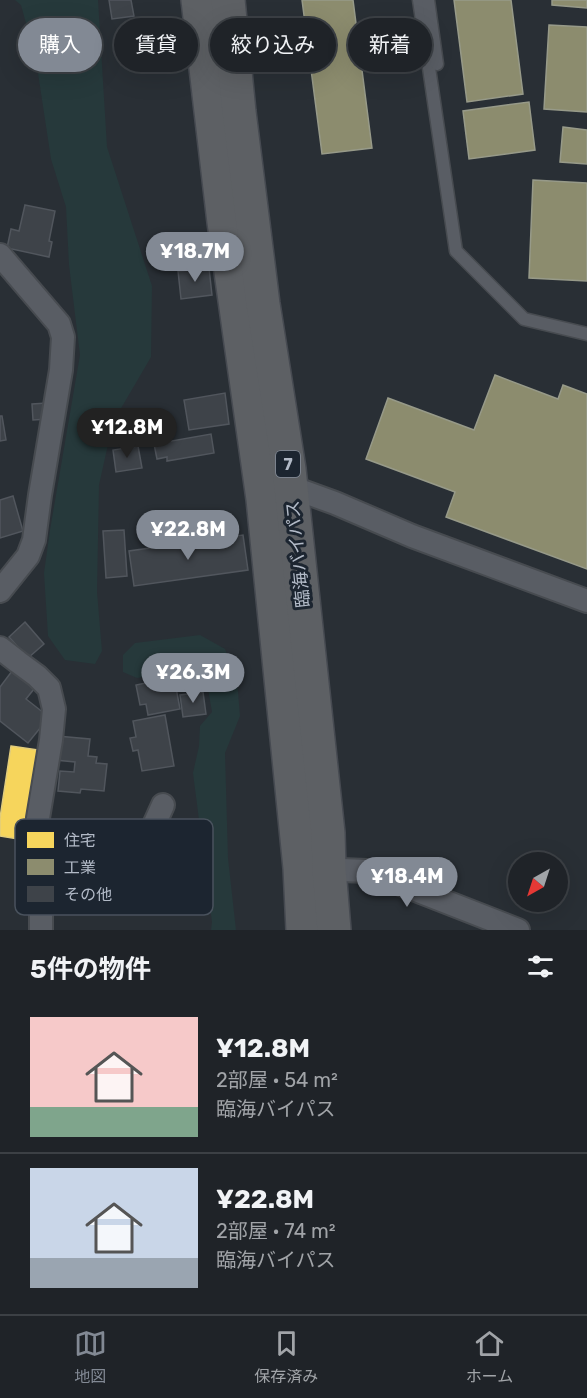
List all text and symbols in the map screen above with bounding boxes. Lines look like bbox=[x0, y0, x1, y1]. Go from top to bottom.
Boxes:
chip: 購入 bbox=[18, 18, 102, 72]
chip: 賃貸 bbox=[114, 18, 198, 72]
chip: 絞り込み bbox=[210, 18, 336, 72]
chip: 新着 bbox=[348, 18, 432, 72]
pin: ¥18.7M bbox=[146, 232, 244, 283]
text: ¥18.7M bbox=[160, 239, 230, 263]
pin: ¥12.8M bbox=[78, 408, 176, 459]
text: ¥12.8M bbox=[91, 415, 163, 439]
road number: 7 bbox=[276, 451, 300, 477]
street label: 臨海バイパス bbox=[281, 499, 315, 609]
pin: ¥22.8M bbox=[139, 510, 237, 561]
text: ¥22.8M bbox=[150, 517, 226, 541]
pin: ¥26.3M bbox=[144, 653, 242, 704]
text: ¥26.3M bbox=[155, 660, 231, 684]
legend bbox=[15, 819, 213, 915]
text: 住宅 bbox=[64, 831, 96, 850]
north arrow bbox=[508, 852, 568, 912]
map controls bbox=[508, 852, 568, 912]
pin: ¥18.4M bbox=[358, 857, 456, 908]
text: 工業 bbox=[64, 858, 96, 877]
text: ¥18.4M bbox=[371, 864, 443, 888]
text: その他 bbox=[64, 885, 112, 904]
icon: filters bbox=[524, 950, 557, 983]
text: 5件の物件 bbox=[30, 954, 151, 985]
text: ¥12.8M bbox=[216, 1033, 310, 1064]
icon: home bbox=[78, 1041, 150, 1113]
text: 2部屋 · 54 m² bbox=[216, 1068, 338, 1092]
text: 臨海バイパス bbox=[216, 1097, 336, 1121]
text: ¥22.8M bbox=[216, 1184, 314, 1215]
icon: home bbox=[78, 1192, 150, 1264]
text: 2部屋 · 74 m² bbox=[216, 1219, 336, 1243]
text: 臨海バイパス bbox=[216, 1248, 336, 1272]
tab: 地図 bbox=[74, 1327, 107, 1387]
tab: 保存済み bbox=[254, 1327, 318, 1387]
tab: ホーム bbox=[466, 1327, 513, 1387]

